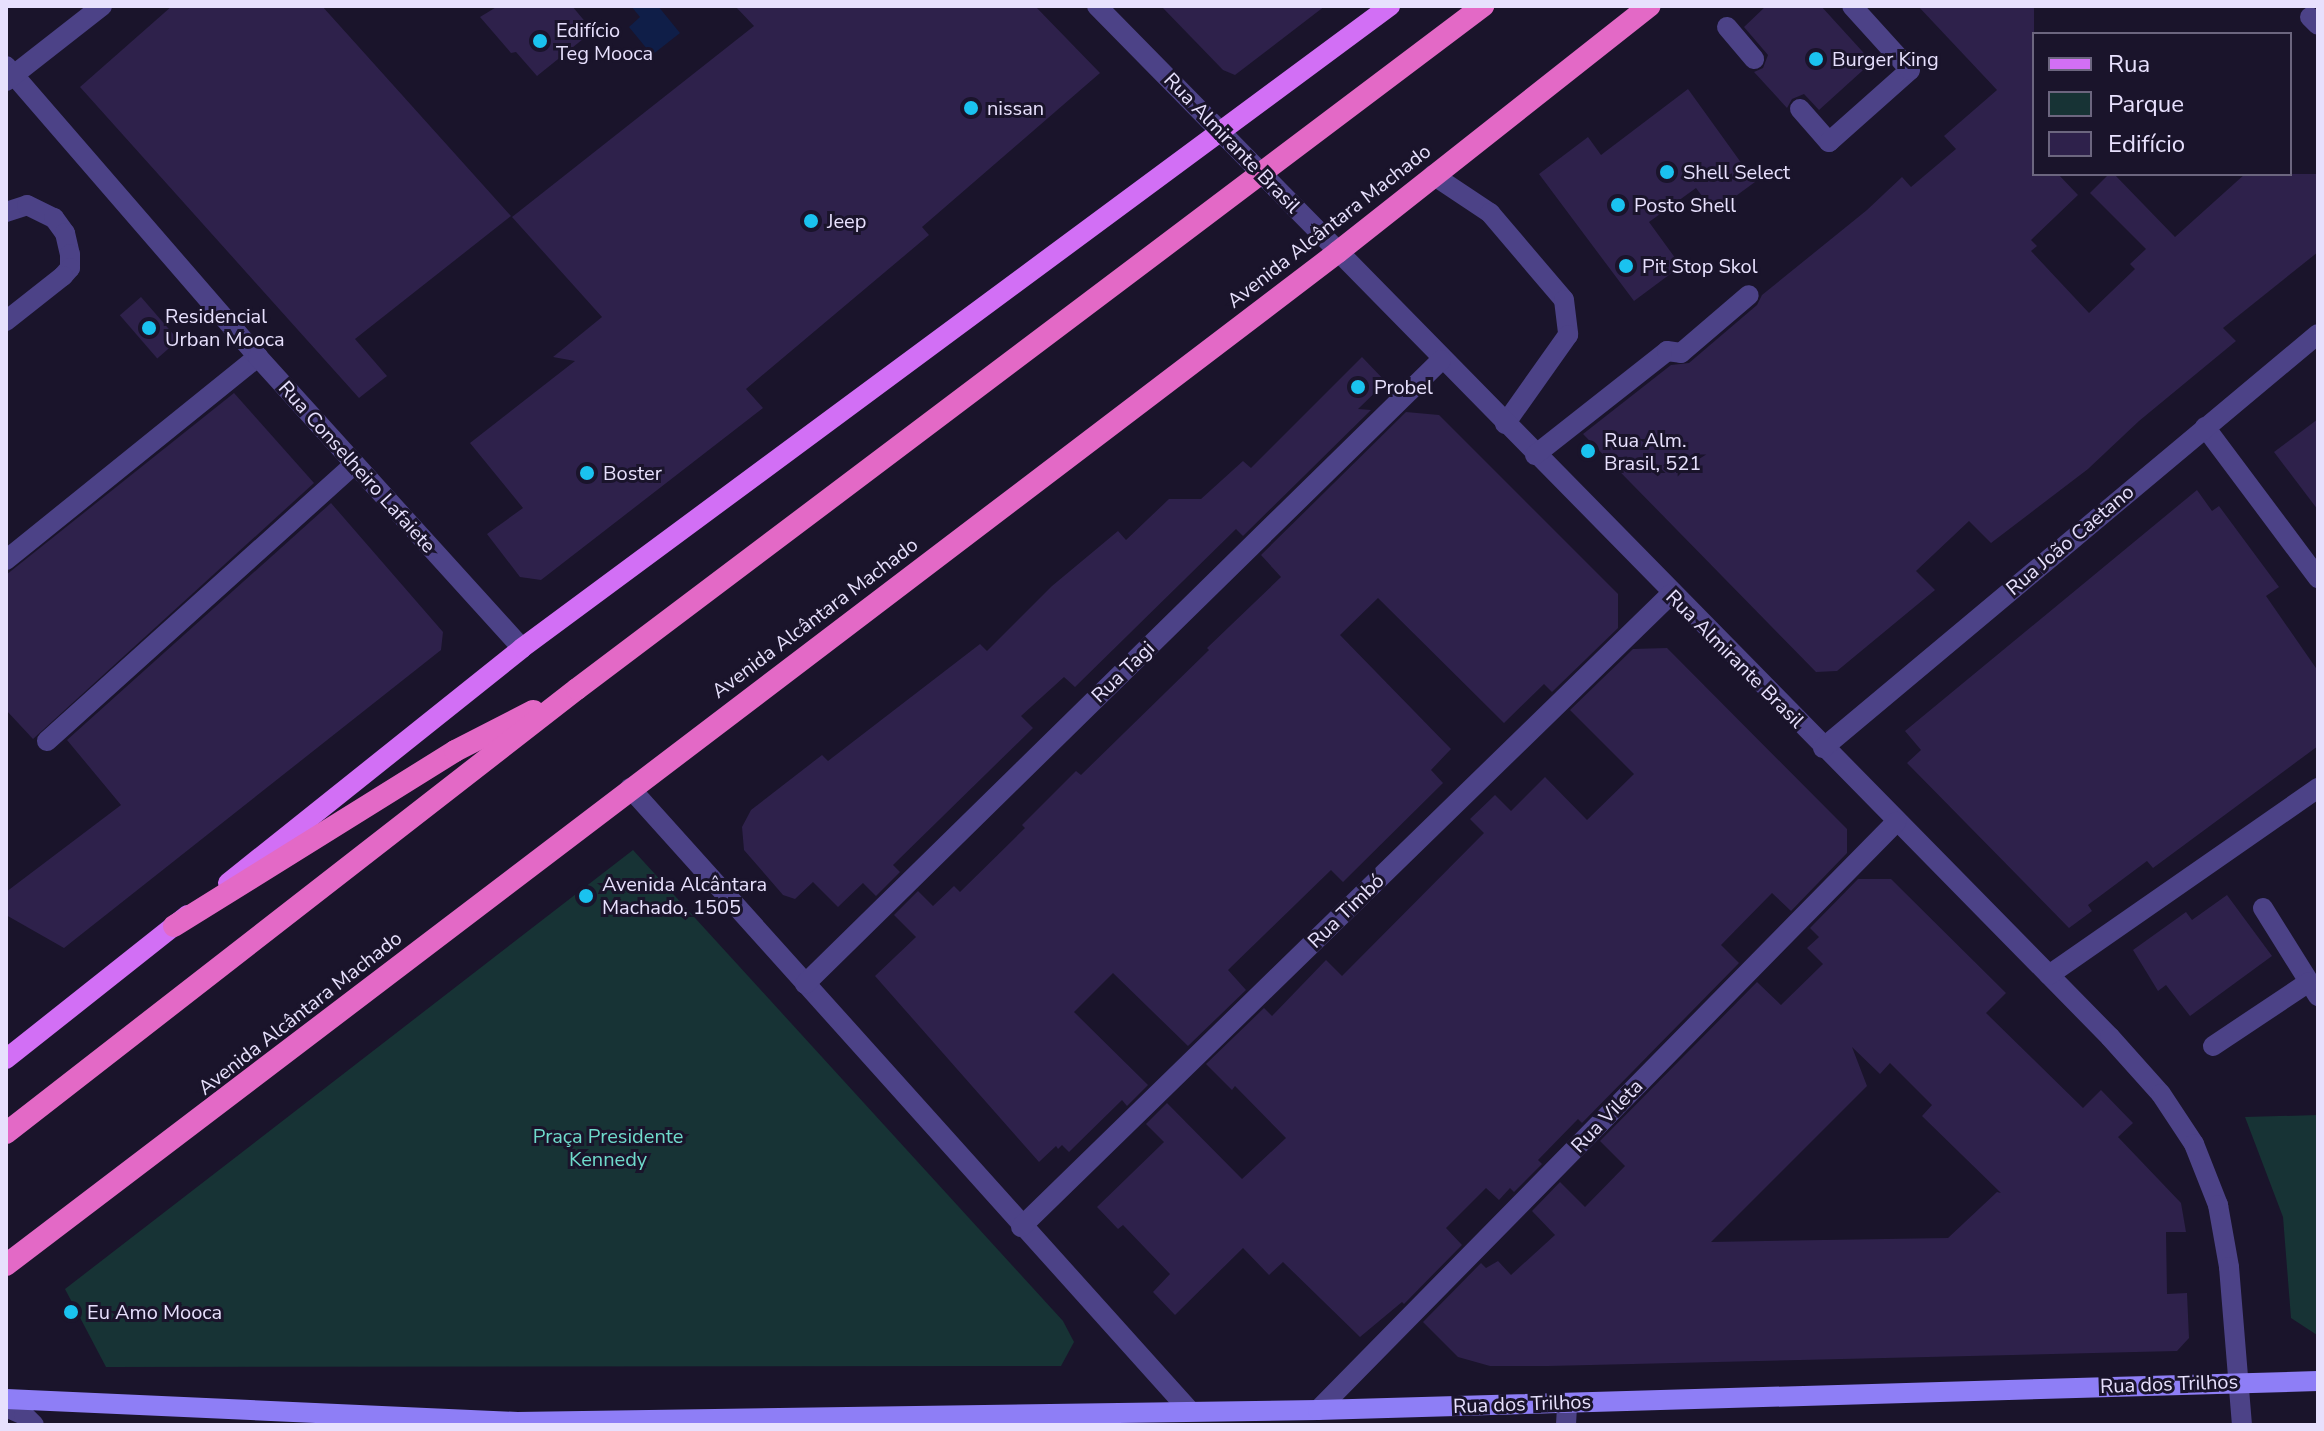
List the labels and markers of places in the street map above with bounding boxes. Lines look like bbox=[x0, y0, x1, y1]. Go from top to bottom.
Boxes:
place label: Edifício Teg Mooca bbox=[556, 18, 653, 65]
marker: Edifício Teg Mooca bbox=[531, 32, 549, 50]
place label: Burger King bbox=[1832, 47, 1939, 71]
marker: Burger King bbox=[1807, 50, 1825, 68]
place label: nissan bbox=[987, 96, 1044, 120]
marker: nissan bbox=[962, 99, 980, 117]
place label: Shell Select bbox=[1683, 160, 1790, 184]
marker: Shell Select bbox=[1658, 163, 1676, 181]
place label: Posto Shell bbox=[1634, 193, 1736, 217]
marker: Posto Shell bbox=[1609, 196, 1627, 214]
place label: Jeep bbox=[827, 209, 866, 233]
marker: Jeep bbox=[802, 212, 820, 230]
place label: Pit Stop Skol bbox=[1642, 254, 1758, 278]
marker: Pit Stop Skol bbox=[1617, 257, 1635, 275]
place label: Residencial Urban Mooca bbox=[165, 304, 285, 351]
marker: Residencial Urban Mooca bbox=[140, 319, 158, 337]
place label: Probel bbox=[1374, 375, 1433, 399]
marker: Probel bbox=[1349, 378, 1367, 396]
place label: Rua Alm. Brasil, 521 bbox=[1604, 428, 1701, 475]
marker: Rua Alm. Brasil, 521 bbox=[1579, 442, 1597, 460]
place label: Boster bbox=[603, 461, 662, 485]
marker: Boster bbox=[578, 464, 596, 482]
place label: Avenida Alcântara Machado, 1505 bbox=[602, 872, 767, 919]
marker: Avenida Alcântara Machado, 1505 bbox=[577, 887, 595, 905]
place label: Eu Amo Mooca bbox=[87, 1300, 222, 1324]
marker: Eu Amo Mooca bbox=[62, 1303, 80, 1321]

